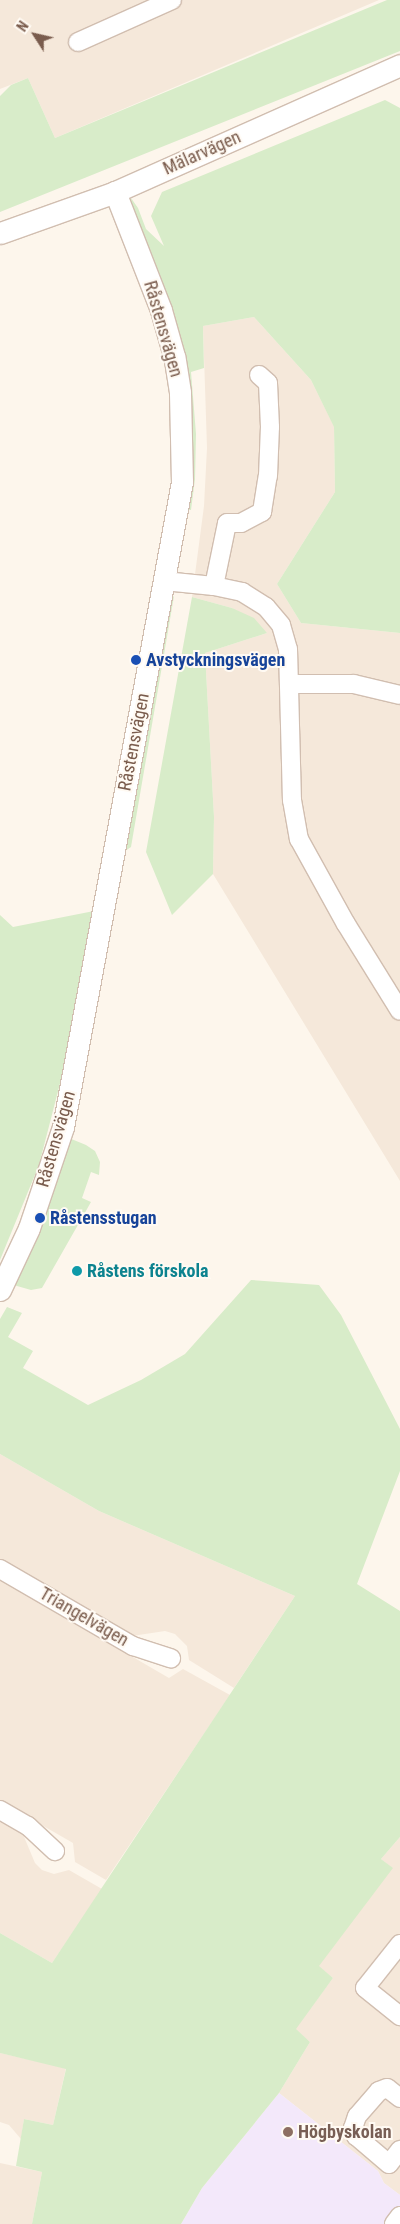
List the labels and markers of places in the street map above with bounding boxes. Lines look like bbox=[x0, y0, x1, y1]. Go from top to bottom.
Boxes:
place label: Avstyckningsvägen bbox=[146, 649, 285, 671]
marker: Avstyckningsvägen bbox=[130, 654, 142, 666]
place label: Råstensstugan bbox=[50, 1207, 157, 1229]
marker: Råstensstugan bbox=[34, 1212, 46, 1224]
place label: Råstens förskola bbox=[87, 1260, 208, 1282]
marker: Råstens förskola bbox=[71, 1265, 83, 1277]
place label: Högbyskolan bbox=[298, 2121, 392, 2143]
marker: Högbyskolan bbox=[282, 2126, 294, 2138]

